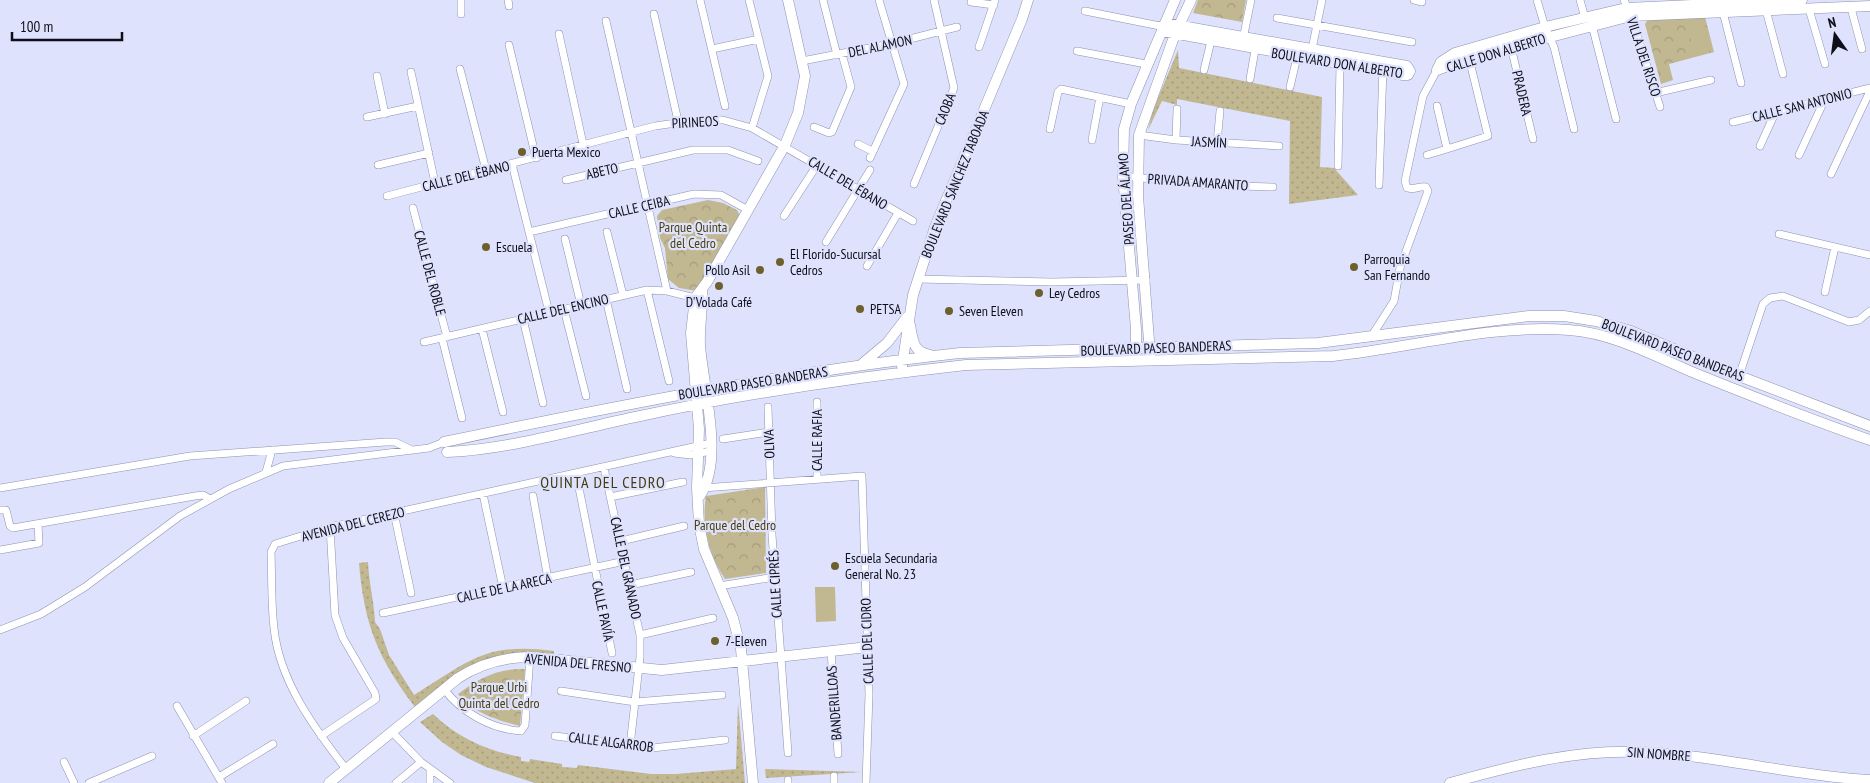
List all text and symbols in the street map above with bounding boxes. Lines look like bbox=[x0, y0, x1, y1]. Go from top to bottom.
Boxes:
scale bar bbox=[12, 10, 122, 42]
north arrow bbox=[1810, 10, 1860, 60]
text: N bbox=[1826, 13, 1838, 32]
street label: VILLA DEL RISCO bbox=[1622, 14, 1665, 99]
text: 100 m bbox=[20, 17, 53, 36]
street label: CALLE DON ALBERTO bbox=[1444, 29, 1548, 77]
street label: DEL ALAMON bbox=[847, 30, 913, 62]
street label: BOULEVARD DON ALBERTO bbox=[1270, 44, 1404, 82]
street label: PRADERA bbox=[1508, 69, 1536, 118]
street label: CALLE SAN ANTONIO bbox=[1750, 84, 1854, 126]
street label: CAOBA bbox=[930, 90, 960, 128]
street label: BOULEVARD SÁNCHEZ TABOADA bbox=[917, 107, 993, 261]
street label: PIRINEOS bbox=[671, 112, 719, 132]
street label: JASMÍN bbox=[1190, 132, 1227, 152]
place label: Puerta Mexico bbox=[532, 143, 600, 161]
marker: Puerta Mexico bbox=[516, 146, 528, 158]
street label: CALLE DEL ÉBANO bbox=[805, 152, 891, 214]
street label: PASEO DEL ÁLAMO bbox=[1114, 152, 1138, 245]
street label: CALLE DEL ËBANO bbox=[420, 156, 512, 196]
street label: ABETO bbox=[584, 158, 620, 183]
street label: PRIVADA AMARANTO bbox=[1147, 170, 1249, 195]
street label: CALLE CEIBA bbox=[607, 191, 672, 223]
park label: Parque Quinta del Cedro bbox=[659, 218, 727, 252]
street label: CALLE DEL ROBLE bbox=[410, 228, 450, 318]
place label: Escuela bbox=[496, 238, 532, 256]
marker: Escuela bbox=[480, 241, 492, 253]
place label: El Florido-Sucursal Cedros bbox=[790, 245, 882, 279]
place label: Parroquia San Fernando bbox=[1364, 250, 1430, 284]
marker: El Florido-Sucursal Cedros bbox=[774, 256, 786, 268]
place label: Pollo Asil bbox=[705, 261, 751, 279]
marker: Parroquia San Fernando bbox=[1348, 261, 1360, 273]
marker: Pollo Asil bbox=[754, 264, 766, 276]
marker: D'Volada Café bbox=[713, 280, 725, 292]
place label: Ley Cedros bbox=[1049, 284, 1100, 302]
marker: Ley Cedros bbox=[1033, 287, 1045, 299]
street label: CALLE DEL ENCINO bbox=[515, 290, 611, 328]
place label: D'Volada Café bbox=[686, 293, 752, 311]
place label: PETSA bbox=[870, 300, 902, 318]
place label: Seven Eleven bbox=[959, 302, 1023, 320]
marker: PETSA bbox=[854, 303, 866, 315]
marker: Seven Eleven bbox=[943, 305, 955, 317]
street label: BOULEVARD PASEO BANDERAS bbox=[1599, 315, 1747, 385]
street label: BOULEVARD PASEO BANDERAS bbox=[1080, 336, 1232, 360]
street label: BOULEVARD PASEO BANDERAS bbox=[677, 362, 829, 404]
street label: CALLE RAFIA bbox=[808, 409, 826, 471]
street label: OLIVA bbox=[759, 429, 779, 459]
district label: QUINTA DEL CEDRO bbox=[540, 472, 666, 492]
street label: AVENIDA DEL CEREZO bbox=[299, 502, 407, 546]
street label: CALLE DEL GRANADO bbox=[606, 515, 646, 621]
park label: Parque del Cedro bbox=[694, 516, 776, 534]
place label: Escuela Secundaria General No. 23 bbox=[845, 549, 937, 583]
street label: CALLE CIPRÉS bbox=[764, 550, 786, 618]
marker: Escuela Secundaria General No. 23 bbox=[829, 560, 841, 572]
street label: CALLE DE LA ARECA bbox=[455, 569, 553, 607]
street label: CALLE PAVÍA bbox=[588, 579, 618, 643]
street label: CALLE DEL CIDRO bbox=[856, 597, 877, 684]
place label: 7-Eleven bbox=[725, 632, 767, 650]
marker: 7-Eleven bbox=[709, 635, 721, 647]
street label: AVENIDA DEL FRESNO bbox=[524, 649, 632, 677]
street label: BANDERILLOAS bbox=[822, 665, 846, 741]
park label: Parque Urbi Quinta del Cedro bbox=[458, 678, 540, 712]
street label: CALLE ALGARROB bbox=[568, 728, 654, 756]
street label: SIN NOMBRE bbox=[1627, 743, 1691, 765]

